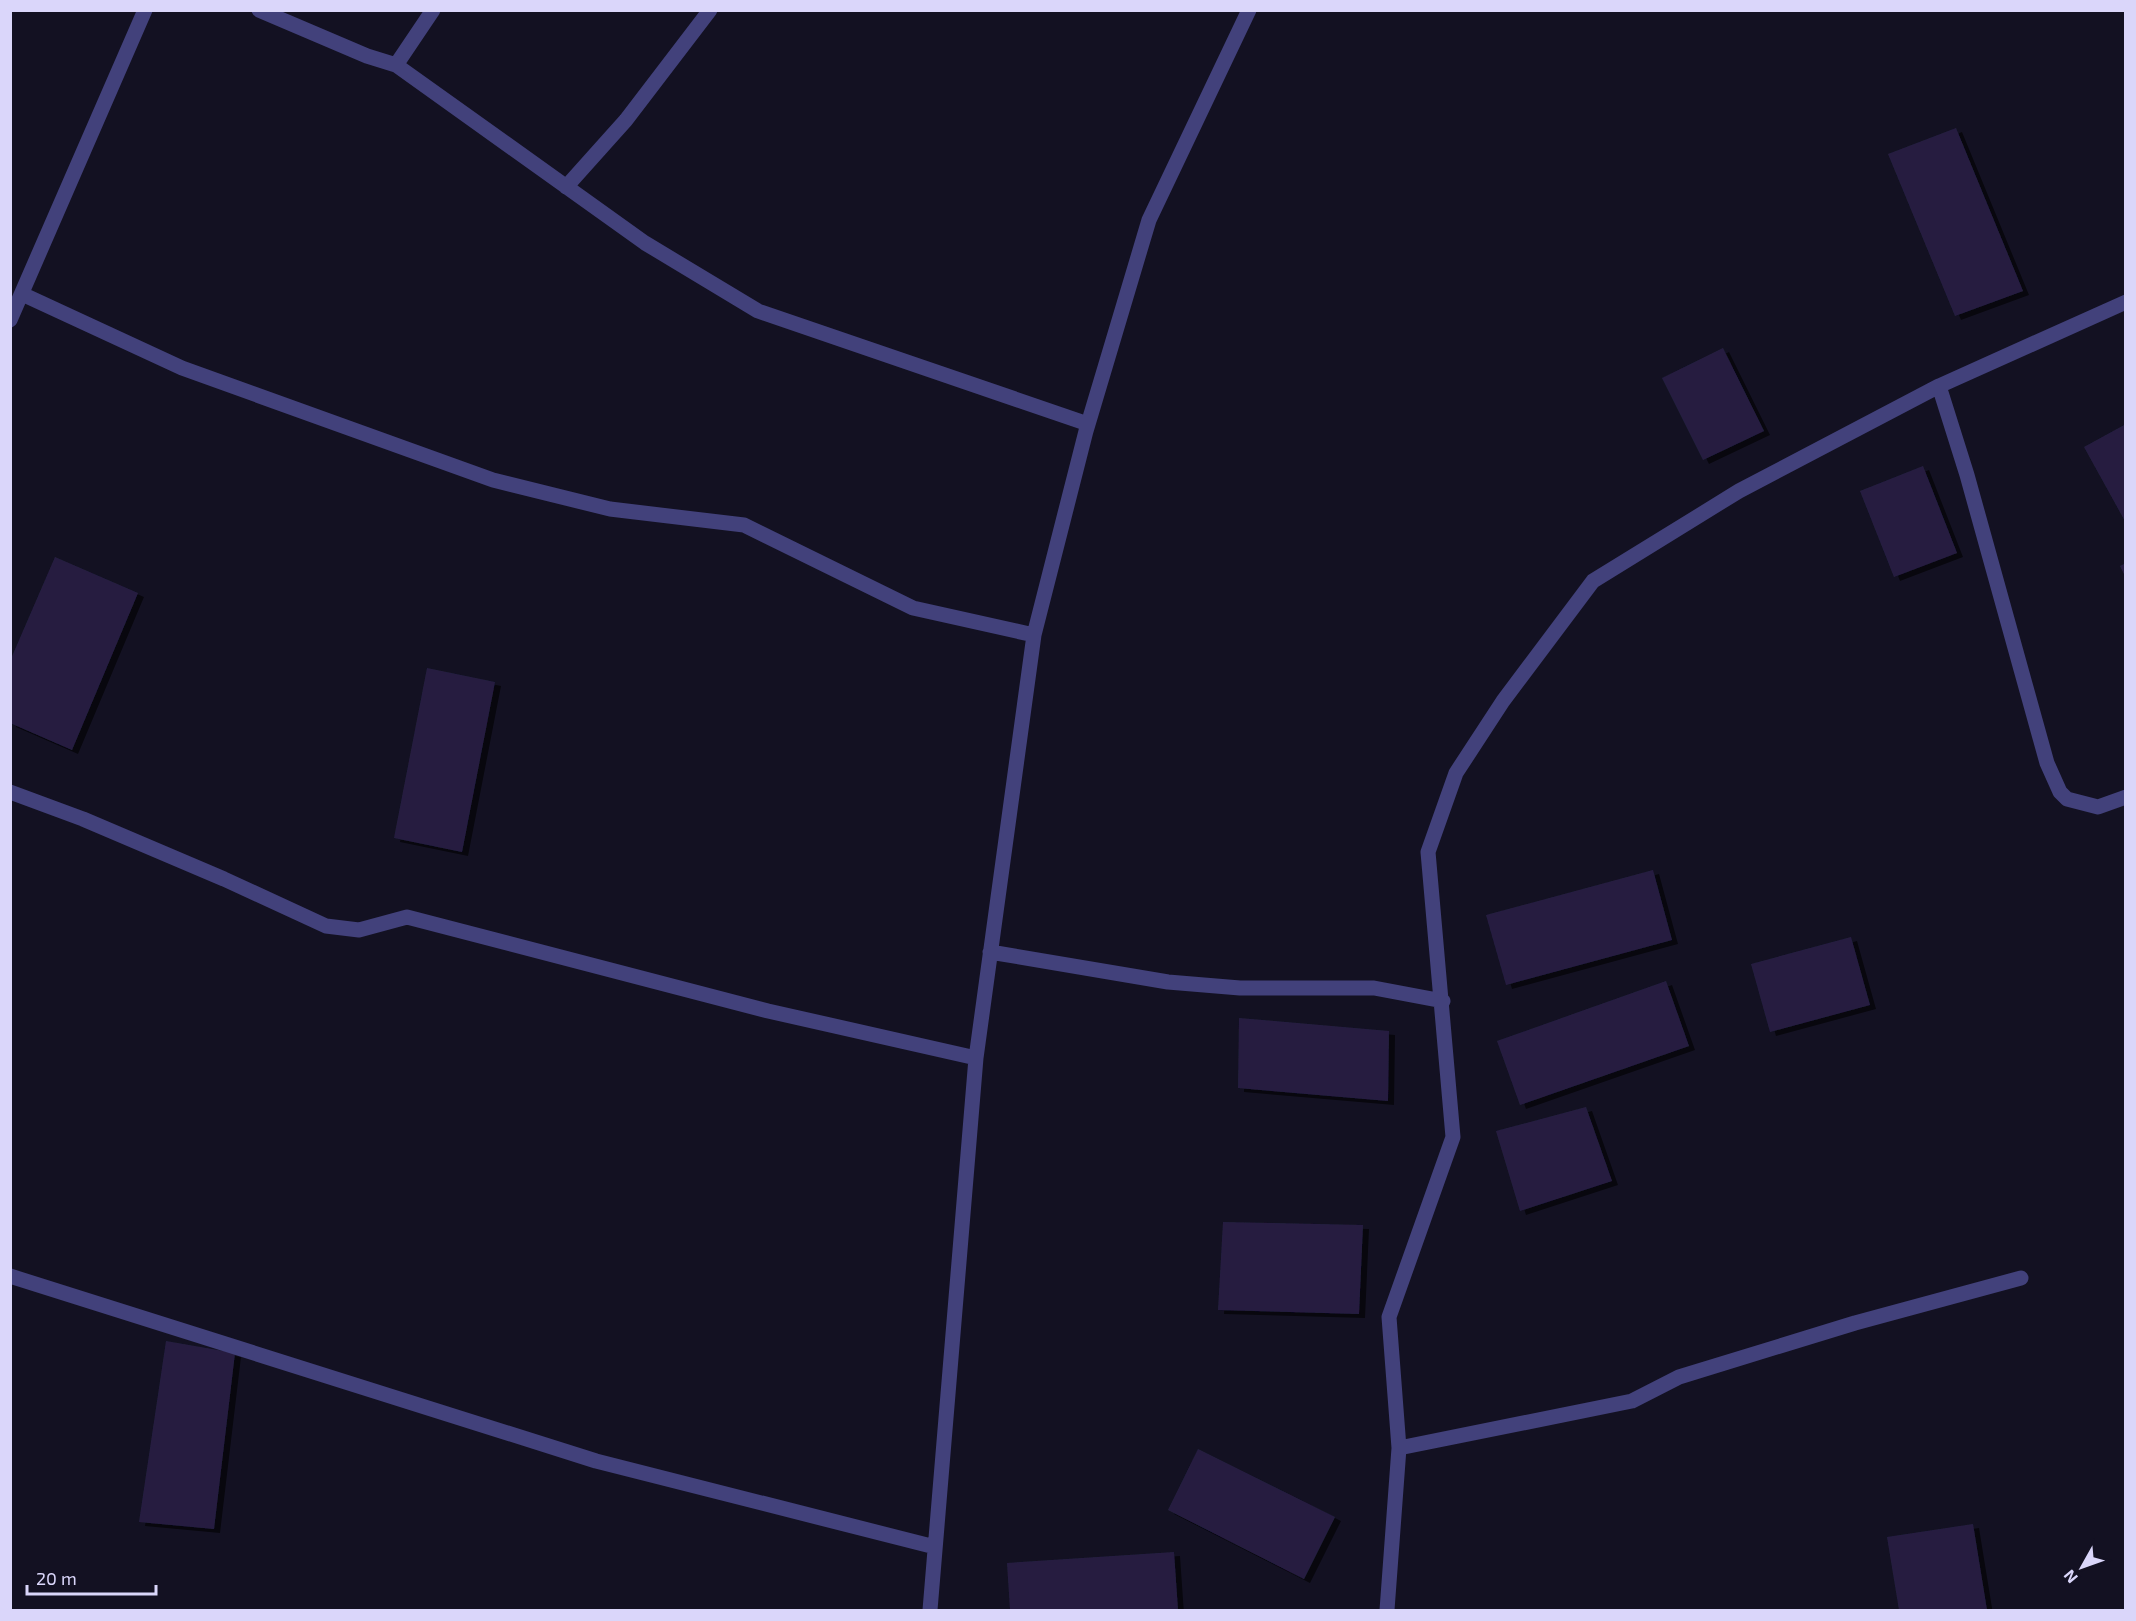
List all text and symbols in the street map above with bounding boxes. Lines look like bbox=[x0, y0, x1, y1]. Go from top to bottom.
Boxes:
north arrow bbox=[2052, 1537, 2112, 1597]
scale bar bbox=[27, 1558, 156, 1596]
text: N bbox=[2059, 1566, 2081, 1587]
text: 20 m bbox=[36, 1567, 77, 1589]

